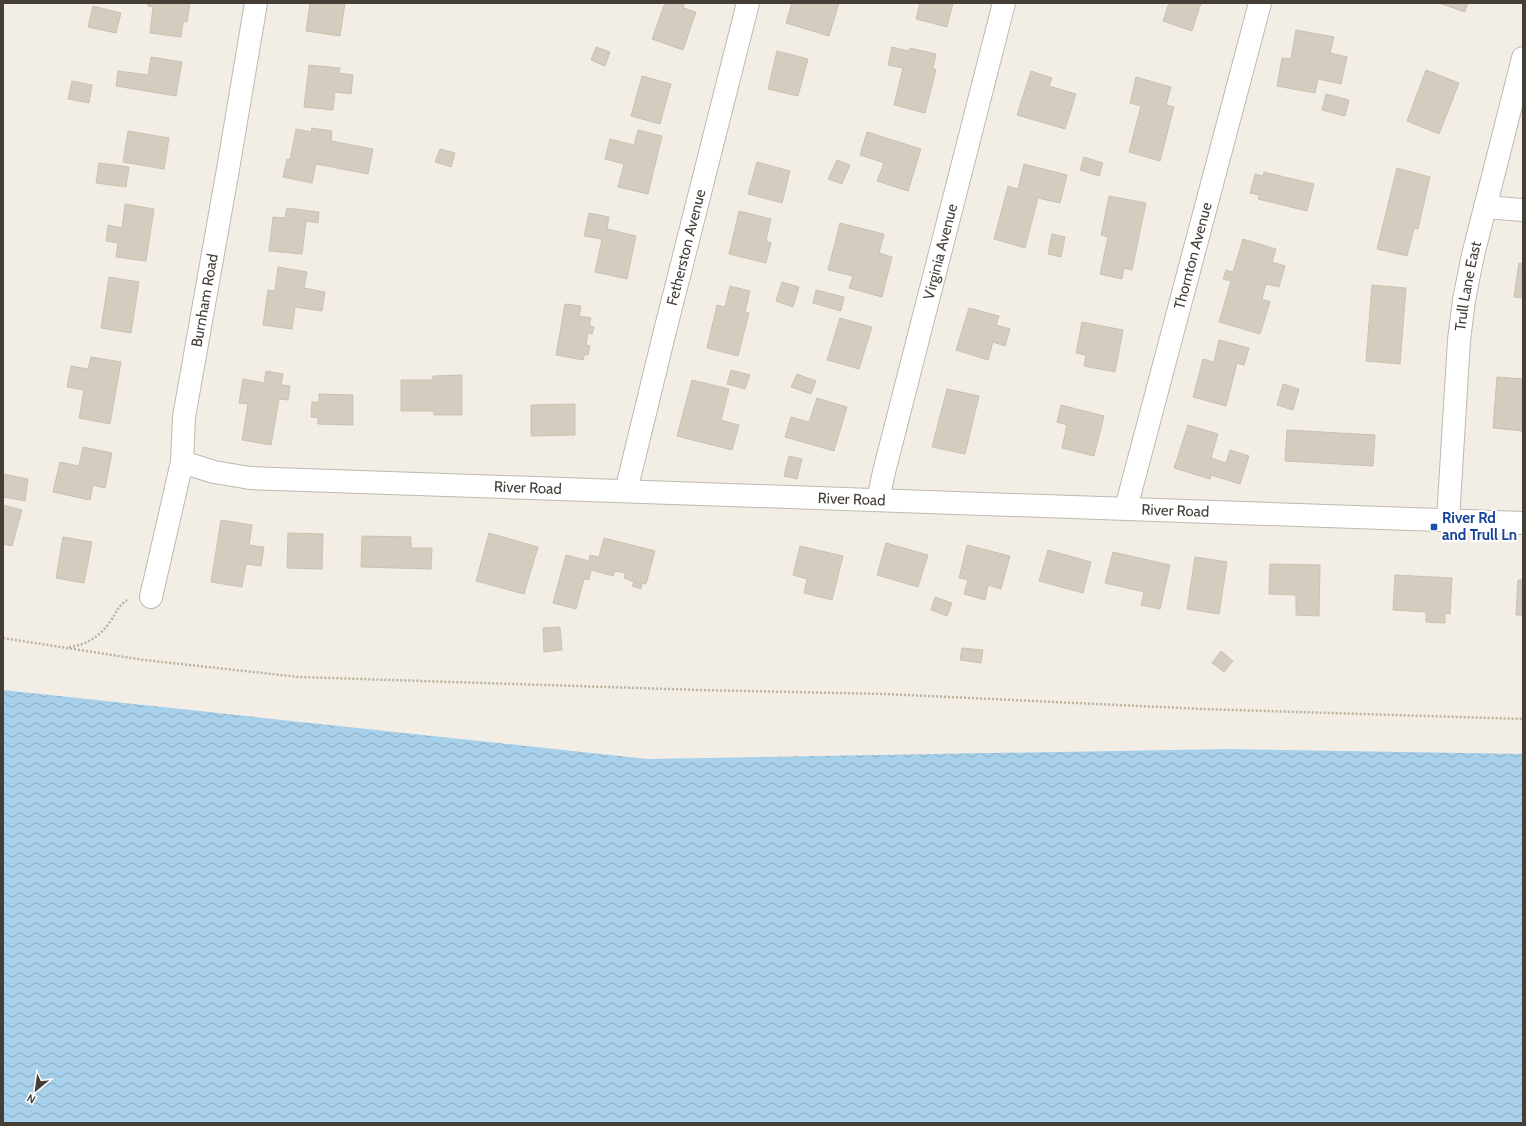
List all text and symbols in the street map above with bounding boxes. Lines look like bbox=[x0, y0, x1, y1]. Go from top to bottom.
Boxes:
street label: Fetherston Avenue bbox=[663, 187, 710, 307]
street label: Thornton Avenue bbox=[1170, 200, 1216, 311]
street label: Virginia Avenue bbox=[919, 202, 961, 302]
street label: Trull Lane East bbox=[1451, 239, 1485, 332]
street label: Burnham Road bbox=[188, 252, 222, 348]
street label: River Road bbox=[494, 478, 562, 498]
street label: River Road bbox=[817, 489, 886, 509]
street label: River Road bbox=[1141, 501, 1210, 521]
place label: River Rd and Trull Ln bbox=[1442, 509, 1517, 544]
marker: River Rd and Trull Ln bbox=[1429, 522, 1439, 532]
north arrow bbox=[16, 1070, 56, 1110]
text: N bbox=[24, 1091, 38, 1107]

